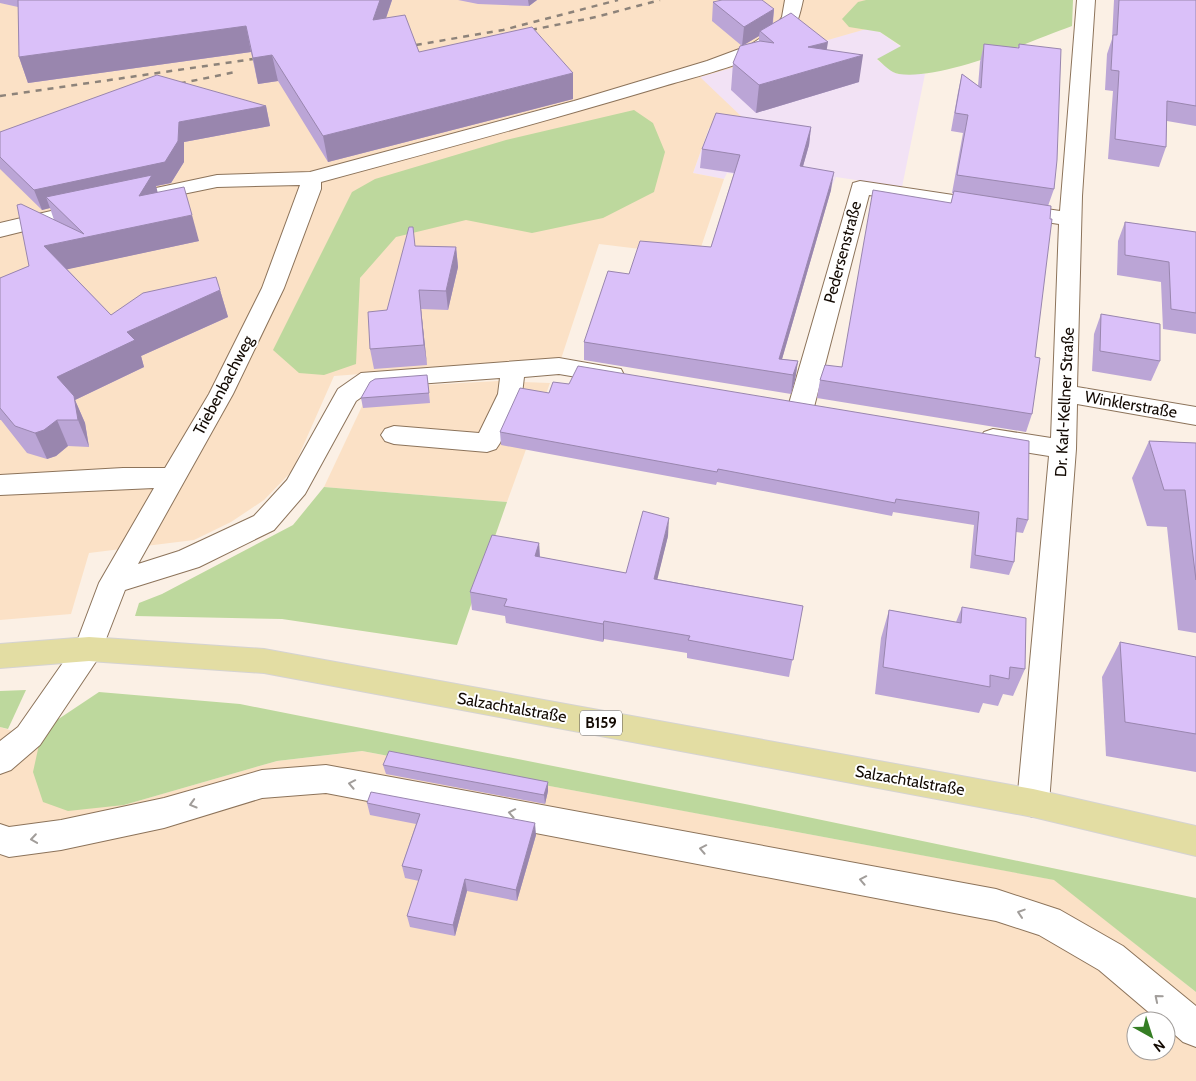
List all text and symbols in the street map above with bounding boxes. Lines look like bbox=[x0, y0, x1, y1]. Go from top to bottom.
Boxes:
street label: Pedersenstraße bbox=[820, 199, 865, 305]
street label: Dr. Karl-Kellner Straße bbox=[1051, 327, 1078, 477]
street label: Triebenbachweg bbox=[189, 331, 258, 438]
street label: Winklerstraße bbox=[1083, 387, 1179, 422]
street label: Salzachtalstraße bbox=[456, 689, 568, 726]
road number: B159 bbox=[580, 710, 622, 736]
street label: Salzachtalstraße bbox=[854, 762, 966, 799]
one-way arrow bbox=[347, 779, 356, 789]
one-way arrow bbox=[189, 799, 197, 809]
one-way arrow bbox=[507, 809, 516, 819]
one-way arrow bbox=[30, 833, 38, 843]
one-way arrow bbox=[699, 845, 707, 855]
one-way arrow bbox=[858, 875, 867, 885]
one-way arrow bbox=[1018, 909, 1026, 919]
one-way arrow bbox=[1155, 995, 1164, 1004]
north arrow bbox=[1126, 1011, 1176, 1061]
text: N bbox=[1150, 1036, 1169, 1056]

